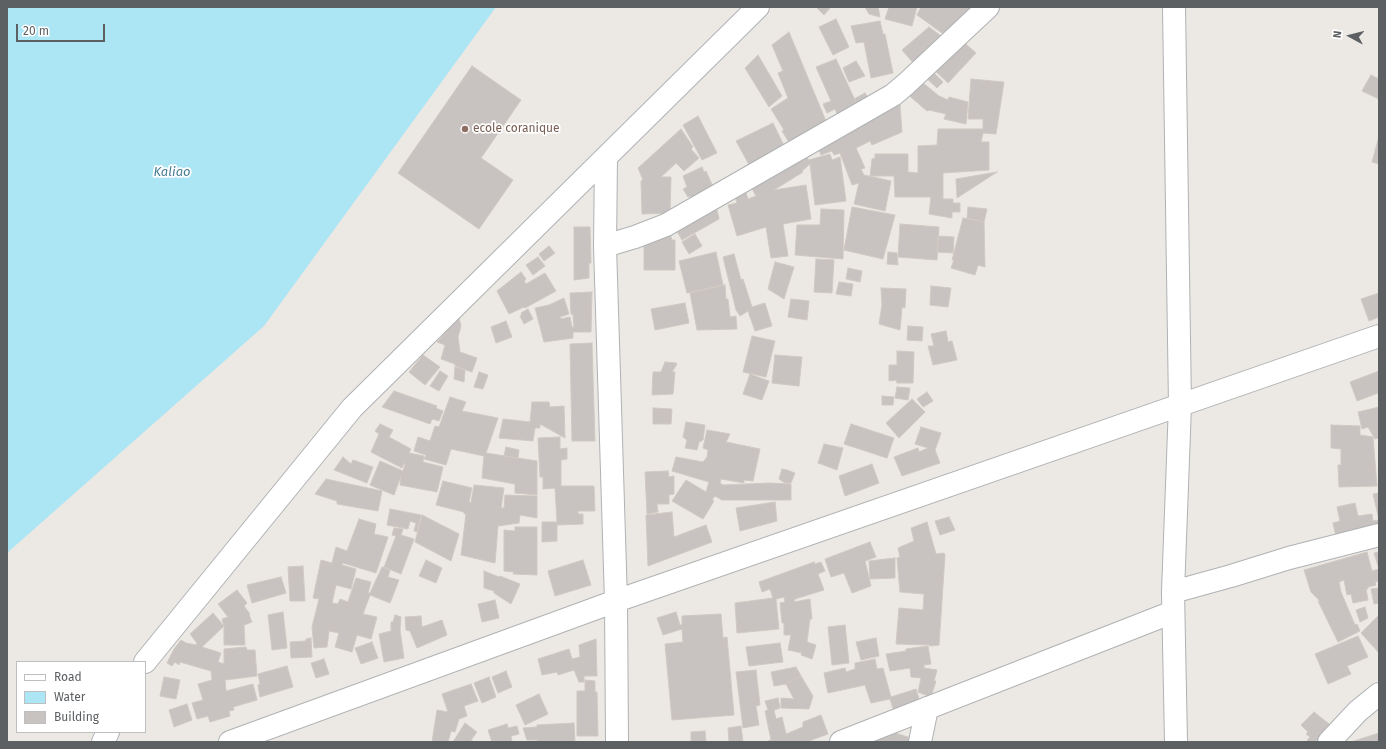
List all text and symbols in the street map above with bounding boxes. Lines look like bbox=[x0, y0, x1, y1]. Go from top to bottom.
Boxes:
scale bar bbox=[18, 16, 107, 42]
north arrow bbox=[1330, 16, 1370, 56]
text: 20 m bbox=[23, 24, 49, 38]
text: N bbox=[1331, 30, 1344, 39]
place label: ecole coranique bbox=[473, 122, 560, 136]
marker: ecole coranique bbox=[460, 124, 470, 134]
water label: Kaliao bbox=[153, 164, 191, 180]
legend bbox=[16, 661, 146, 733]
text: Road bbox=[54, 670, 82, 684]
text: Water bbox=[54, 690, 85, 704]
text: Building bbox=[54, 710, 99, 724]

